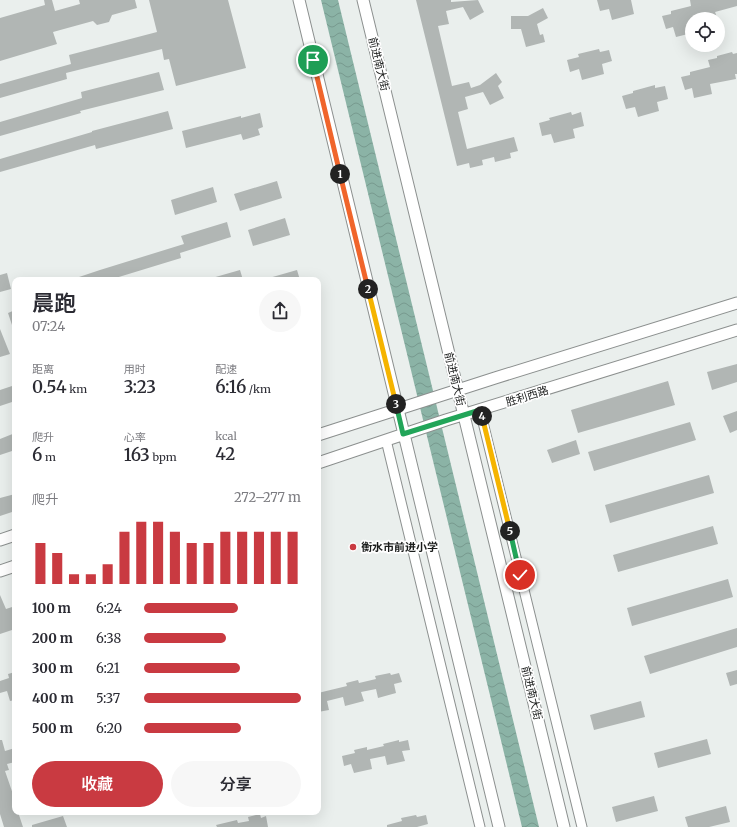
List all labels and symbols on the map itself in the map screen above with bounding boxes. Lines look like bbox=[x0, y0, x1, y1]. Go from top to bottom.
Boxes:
street label: 前进南大街 bbox=[366, 36, 392, 92]
pin bbox=[296, 43, 330, 77]
pin: 1 bbox=[330, 164, 350, 184]
pin: 2 bbox=[358, 279, 378, 299]
street label: 前进南大街 bbox=[442, 351, 468, 407]
street label: 胜利西路 bbox=[504, 383, 550, 409]
pin: 3 bbox=[386, 394, 406, 414]
pin: 4 bbox=[472, 406, 492, 426]
pin: 5 bbox=[500, 521, 520, 541]
place label: 衡水市前进小学 bbox=[361, 540, 438, 554]
marker: 衡水市前进小学 bbox=[348, 542, 358, 552]
pin bbox=[503, 558, 537, 592]
street label: 前进南大街 bbox=[519, 665, 545, 721]

